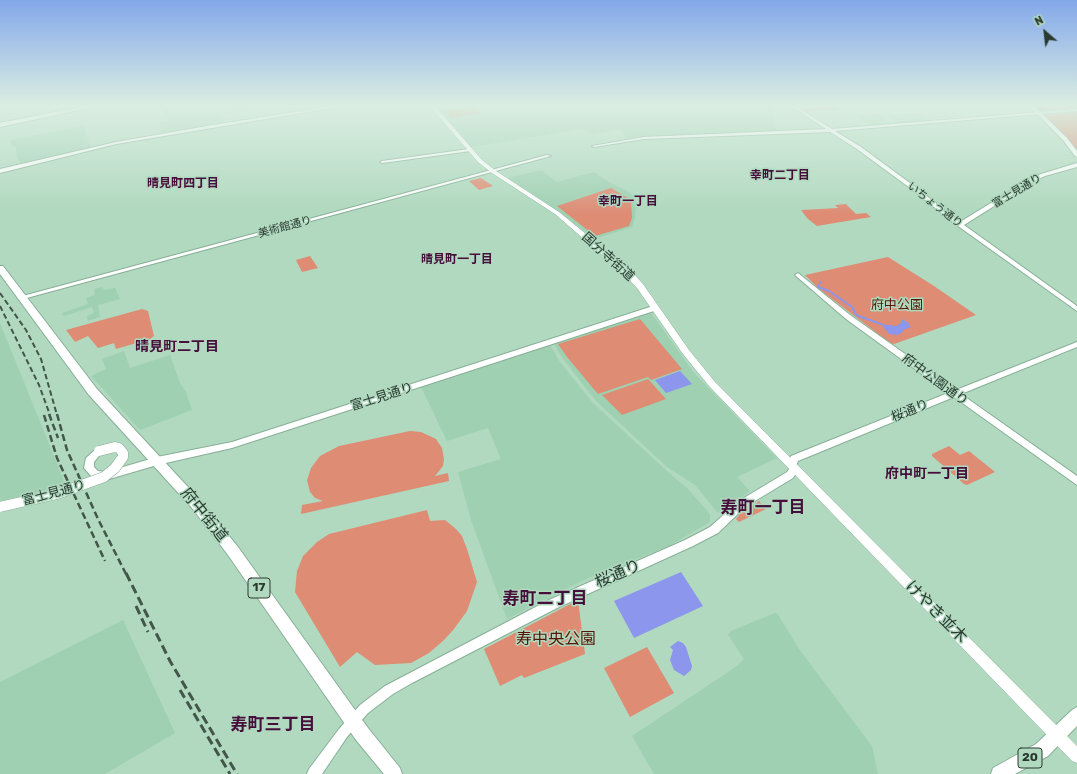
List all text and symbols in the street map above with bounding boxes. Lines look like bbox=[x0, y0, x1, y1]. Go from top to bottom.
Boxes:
north arrow bbox=[1025, 12, 1065, 52]
text: N bbox=[1033, 13, 1046, 29]
district label: 幸町二丁目 bbox=[750, 169, 810, 183]
street label: 富士見通り bbox=[990, 171, 1044, 211]
district label: 晴見町四丁目 bbox=[147, 177, 219, 191]
street label: いちょう通り bbox=[905, 179, 965, 231]
district label: 幸町一丁目 bbox=[598, 195, 658, 209]
street label: 美術館通り bbox=[257, 214, 313, 240]
street label: 国分寺街道 bbox=[579, 229, 637, 285]
district label: 晴見町一丁目 bbox=[421, 253, 493, 267]
park label: 府中公園 bbox=[871, 297, 923, 313]
district label: 晴見町二丁目 bbox=[135, 339, 219, 355]
street label: 府中公園通り bbox=[899, 351, 971, 409]
street label: 富士見通り bbox=[349, 380, 415, 414]
street label: 桜通り bbox=[889, 396, 931, 426]
district label: 府中町一丁目 bbox=[885, 466, 969, 482]
street label: 富士見通り bbox=[21, 477, 87, 509]
street label: 府中街道 bbox=[176, 484, 232, 546]
district label: 寿町一丁目 bbox=[721, 498, 805, 518]
street label: 桜通り bbox=[592, 556, 644, 592]
street label: けやき並木 bbox=[901, 577, 971, 647]
road number: 17 bbox=[248, 578, 270, 598]
district label: 寿町二丁目 bbox=[503, 589, 587, 609]
park label: 寿中央公園 bbox=[516, 629, 596, 649]
district label: 寿町三丁目 bbox=[231, 715, 315, 735]
road number: 20 bbox=[1018, 748, 1042, 768]

